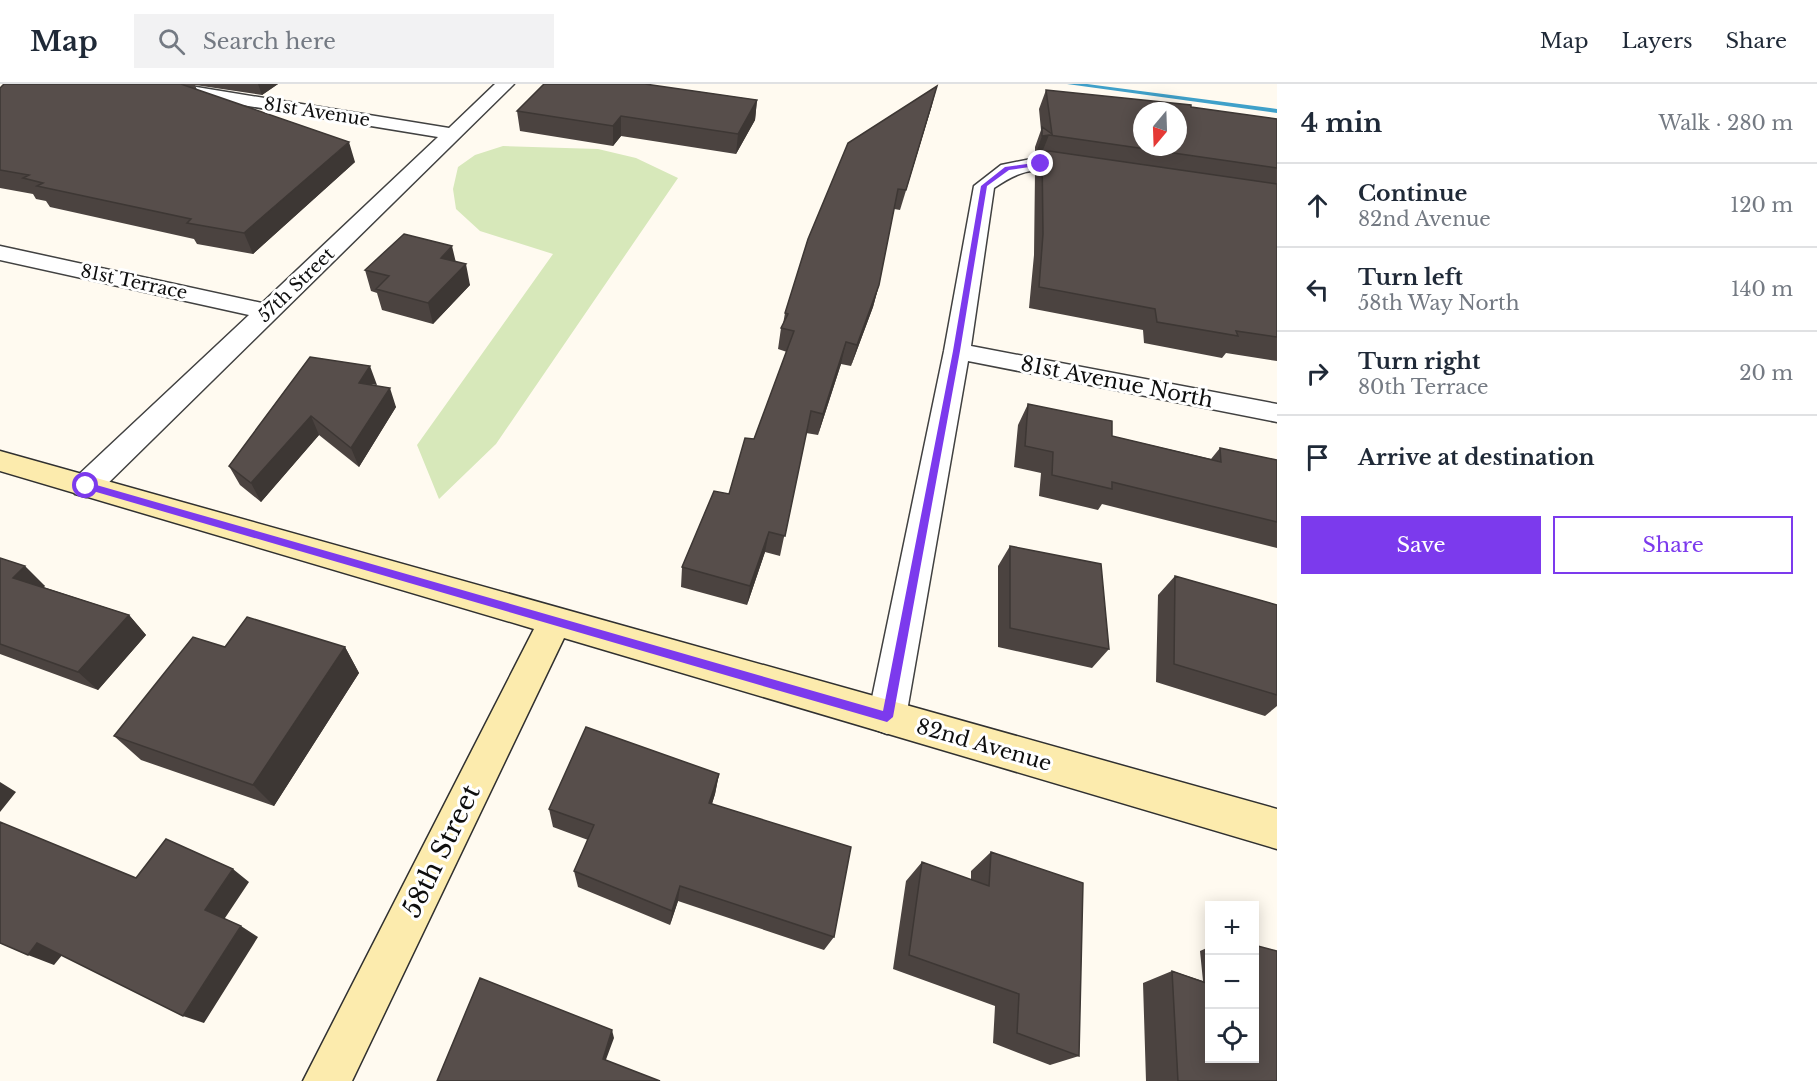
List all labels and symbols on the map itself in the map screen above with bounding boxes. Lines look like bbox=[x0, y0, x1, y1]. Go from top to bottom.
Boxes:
street label: 81st Avenue bbox=[262, 93, 372, 131]
north arrow bbox=[1133, 102, 1187, 156]
route end bbox=[1027, 150, 1053, 176]
street label: 57th Street bbox=[253, 243, 339, 327]
street label: 81st Terrace bbox=[79, 260, 189, 304]
street label: 81st Avenue North bbox=[1019, 351, 1215, 413]
route start bbox=[72, 472, 98, 498]
street label: 82nd Avenue bbox=[913, 713, 1055, 777]
street label: 58th Street bbox=[395, 779, 487, 923]

